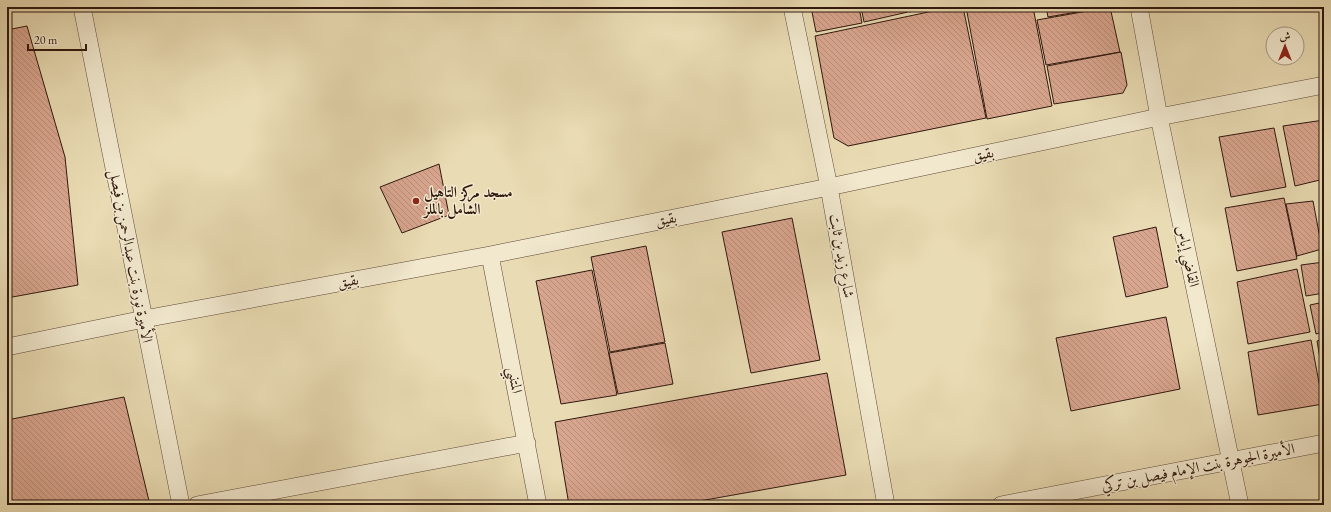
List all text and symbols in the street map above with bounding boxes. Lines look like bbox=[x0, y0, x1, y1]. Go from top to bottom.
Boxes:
scale bar bbox=[28, 26, 86, 52]
north arrow bbox=[1265, 26, 1305, 66]
text: ش bbox=[1280, 29, 1291, 43]
text: 20 m bbox=[34, 32, 58, 48]
street label: بقيق bbox=[971, 142, 995, 165]
street label: الأميرة نورة بنت عبدالرحمن بن فيصل bbox=[103, 167, 159, 345]
place label: مسجد مركز التاهيل الشامل بالملز bbox=[422, 182, 513, 220]
marker: مسجد مركز التاهيل الشامل بالملز bbox=[411, 196, 421, 206]
street label: بقيق bbox=[654, 207, 678, 230]
street label: شارع زيد بن ثابت bbox=[822, 213, 859, 300]
street label: القاضي إياس bbox=[1168, 223, 1204, 290]
street label: بقيق bbox=[336, 269, 360, 292]
street label: المتنبي bbox=[499, 365, 527, 396]
street label: الأميرة الجوهرة بنت الإمام فيصل بن تركي bbox=[1099, 437, 1297, 499]

